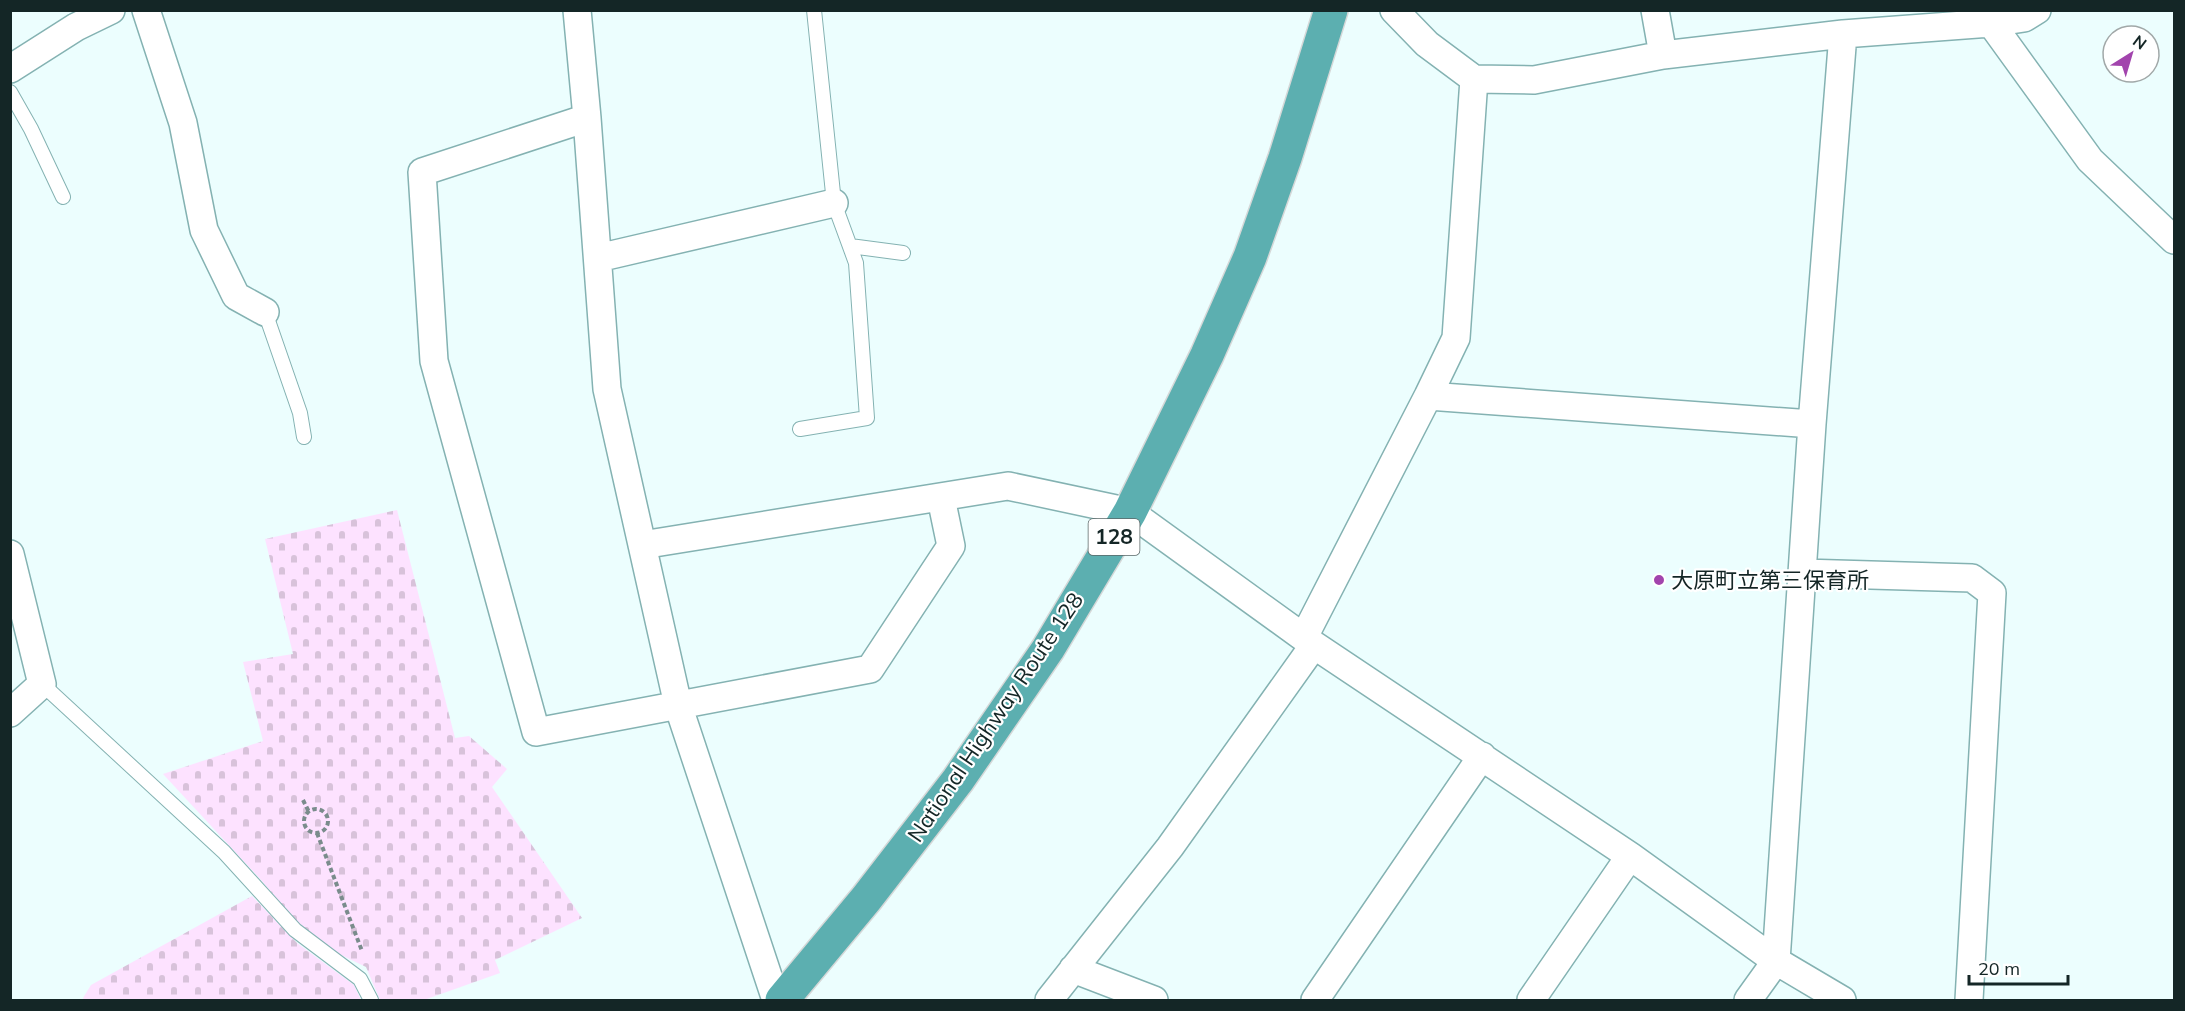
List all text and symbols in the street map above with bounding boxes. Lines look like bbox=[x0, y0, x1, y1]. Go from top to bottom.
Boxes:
north arrow bbox=[2101, 24, 2161, 84]
text: N bbox=[2129, 30, 2151, 54]
road number: 128 bbox=[1088, 519, 1140, 555]
place label: 大原町立第三保育所 bbox=[1671, 566, 1869, 594]
marker: 大原町立第三保育所 bbox=[1652, 573, 1666, 587]
street label: National Highway Route 128 bbox=[901, 587, 1089, 847]
scale bar bbox=[1969, 948, 2068, 986]
text: 20 m bbox=[1978, 957, 2020, 980]

